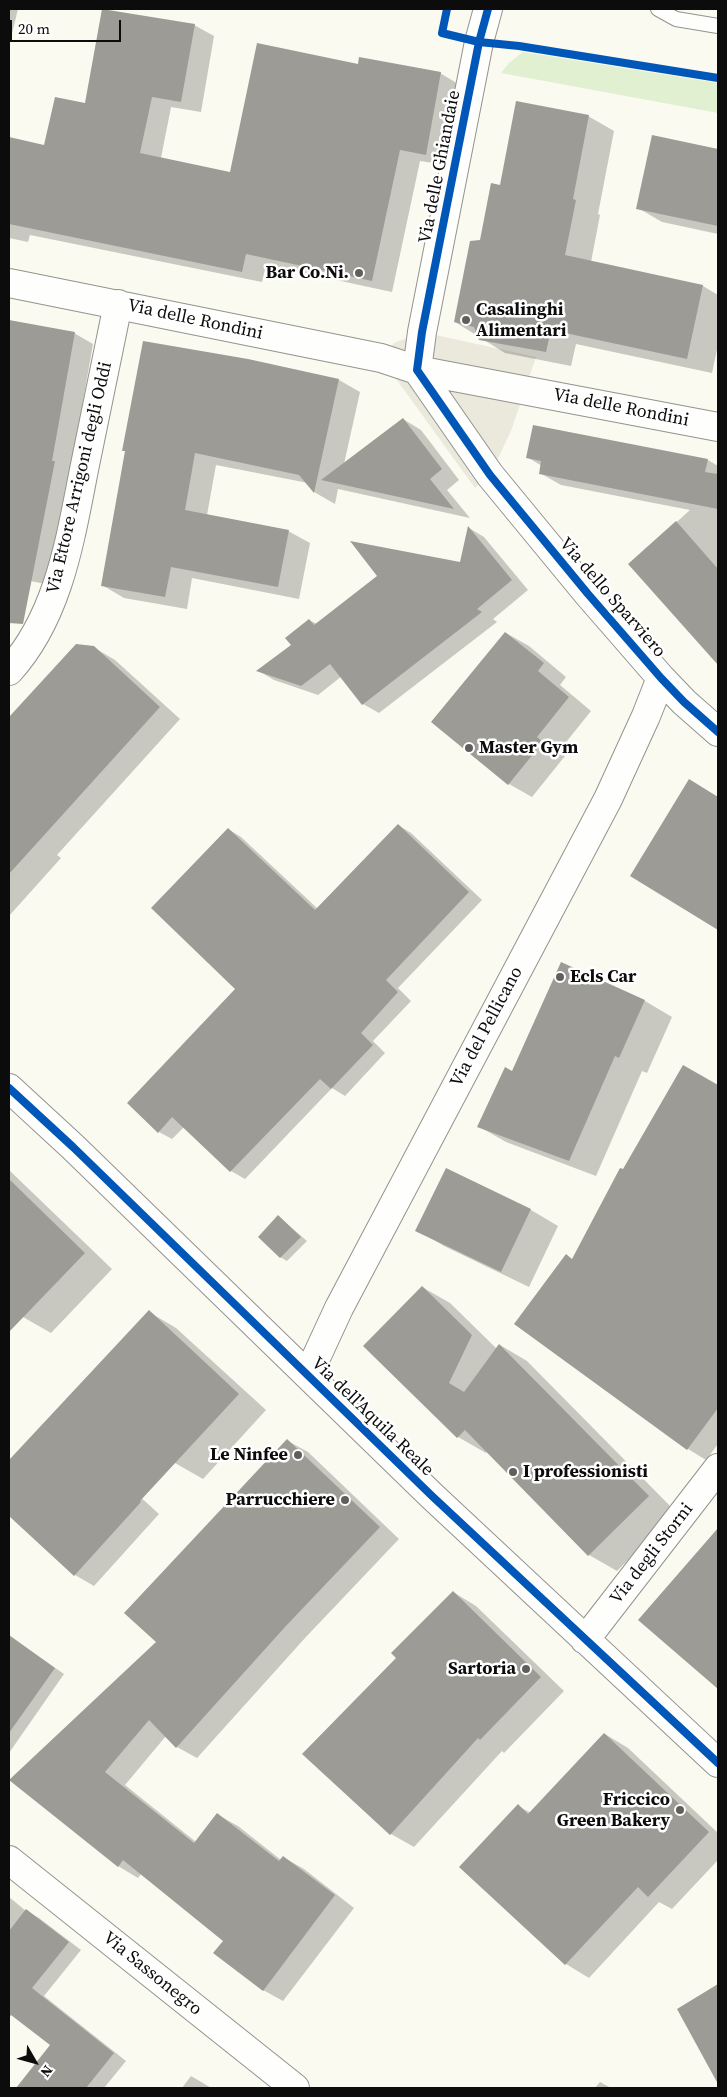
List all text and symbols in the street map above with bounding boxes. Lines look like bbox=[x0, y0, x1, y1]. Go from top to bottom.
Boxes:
scale bar bbox=[12, 10, 124, 42]
text: 20 m bbox=[18, 18, 50, 39]
street label: Via delle Ghiandaie bbox=[415, 88, 465, 246]
place label: Bar Co.Ni. bbox=[265, 262, 349, 284]
marker: Bar Co.Ni. bbox=[353, 267, 365, 279]
street label: Via delle Rondini bbox=[125, 295, 265, 345]
place label: Casalinghi Alimentari bbox=[476, 299, 566, 342]
marker: Casalinghi Alimentari bbox=[460, 314, 472, 326]
street label: Via Ettore Arrigoni degli Oddi bbox=[43, 360, 117, 596]
street label: Via delle Rondini bbox=[551, 384, 691, 432]
street label: Via dello Sparviero bbox=[554, 534, 670, 662]
place label: Master Gym bbox=[479, 737, 578, 759]
marker: Master Gym bbox=[463, 742, 475, 754]
street label: Via del Pellicano bbox=[446, 963, 528, 1091]
place label: Ecls Car bbox=[570, 966, 636, 988]
marker: Ecls Car bbox=[554, 971, 566, 983]
street label: Via dell'Aquila Reale bbox=[306, 1353, 438, 1481]
place label: Le Ninfee bbox=[210, 1444, 288, 1466]
marker: Le Ninfee bbox=[292, 1449, 304, 1461]
place label: I professionisti bbox=[523, 1461, 648, 1483]
marker: I professionisti bbox=[507, 1466, 519, 1478]
place label: Parrucchiere bbox=[226, 1489, 335, 1511]
marker: Parrucchiere bbox=[339, 1494, 351, 1506]
street label: Via degli Storni bbox=[606, 1499, 698, 1609]
place label: Sartoria bbox=[448, 1658, 516, 1680]
marker: Sartoria bbox=[520, 1663, 532, 1675]
place label: Friccico Green Bakery bbox=[557, 1789, 670, 1832]
marker: Friccico Green Bakery bbox=[674, 1804, 686, 1816]
street label: Via Sassonegro bbox=[98, 1928, 206, 2020]
north arrow bbox=[10, 2037, 60, 2087]
text: N bbox=[36, 2061, 58, 2081]

